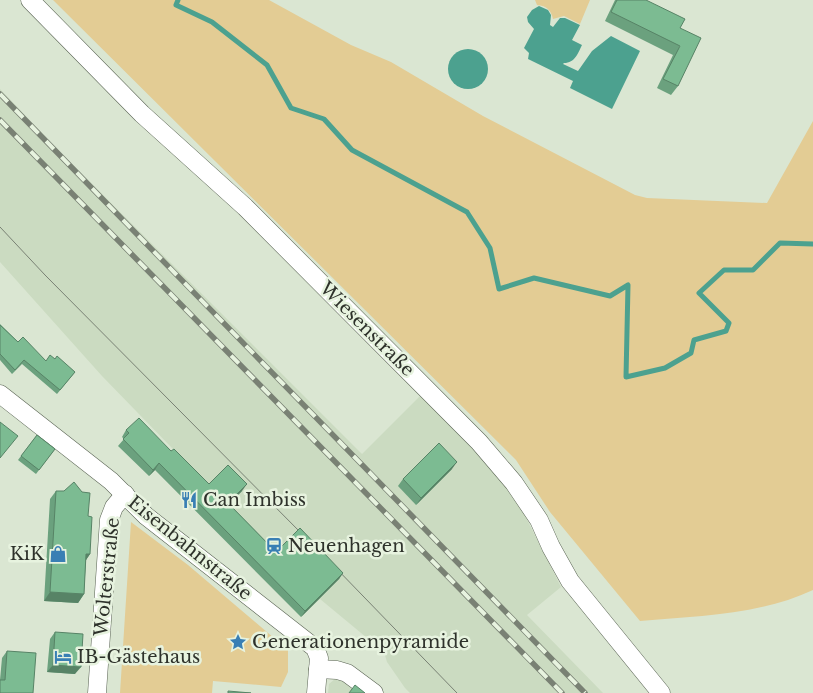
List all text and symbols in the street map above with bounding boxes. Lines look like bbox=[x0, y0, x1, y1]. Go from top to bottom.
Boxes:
street label: Wiesenstraße bbox=[314, 276, 419, 381]
place label: Can Imbiss bbox=[203, 489, 306, 511]
restaurant icon: Can Imbiss bbox=[179, 490, 199, 510]
street label: Eisenbahnstraße bbox=[124, 491, 256, 605]
street label: Wolterstraße bbox=[90, 517, 124, 638]
place label: Neuenhagen bbox=[288, 535, 405, 557]
station icon: Neuenhagen bbox=[264, 536, 284, 556]
place label: KiK bbox=[10, 543, 45, 565]
shop icon: KiK bbox=[48, 544, 68, 564]
place label: Generationenpyramide bbox=[252, 631, 469, 653]
place icon: Generationenpyramide bbox=[228, 632, 248, 652]
place label: IB-Gästehaus bbox=[77, 646, 200, 668]
hotel icon: IB-Gästehaus bbox=[53, 647, 73, 667]

